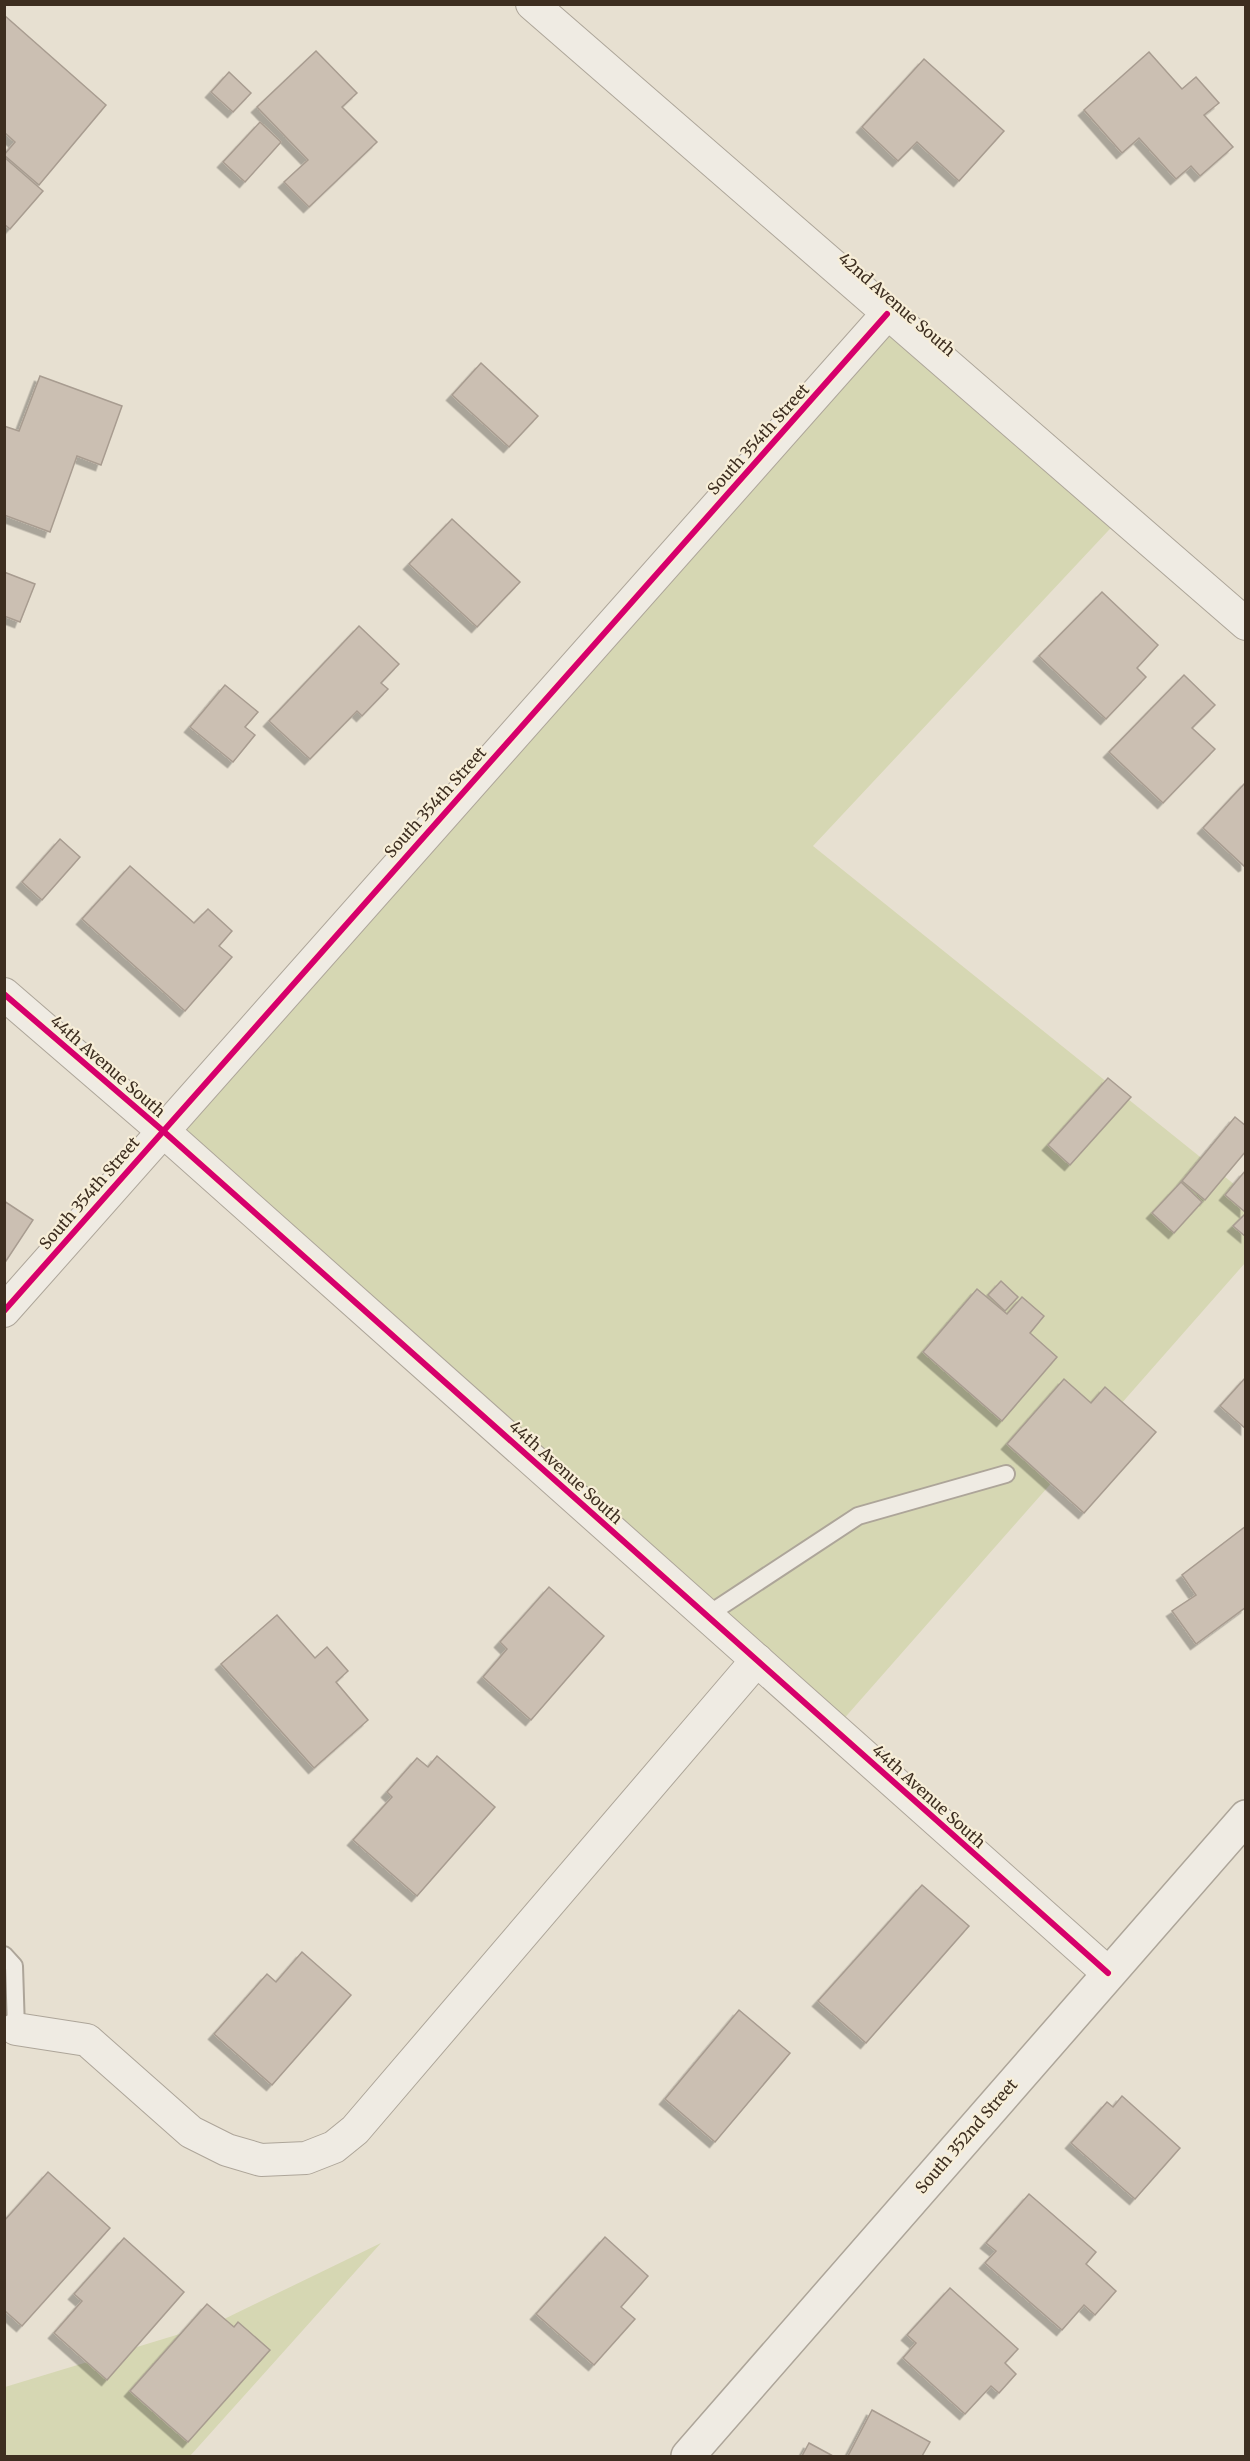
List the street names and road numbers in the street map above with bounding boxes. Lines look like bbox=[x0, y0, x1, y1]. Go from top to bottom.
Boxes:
street label: 42nd Avenue South bbox=[835, 248, 960, 360]
street label: South 354th Street bbox=[703, 379, 814, 499]
street label: South 354th Street bbox=[380, 742, 491, 862]
street label: 44th Avenue South bbox=[47, 1011, 170, 1122]
street label: South 354th Street bbox=[35, 1132, 144, 1253]
street label: 44th Avenue South bbox=[505, 1416, 627, 1528]
street label: 44th Avenue South bbox=[868, 1740, 990, 1852]
street label: South 352nd Street bbox=[911, 2074, 1022, 2197]

